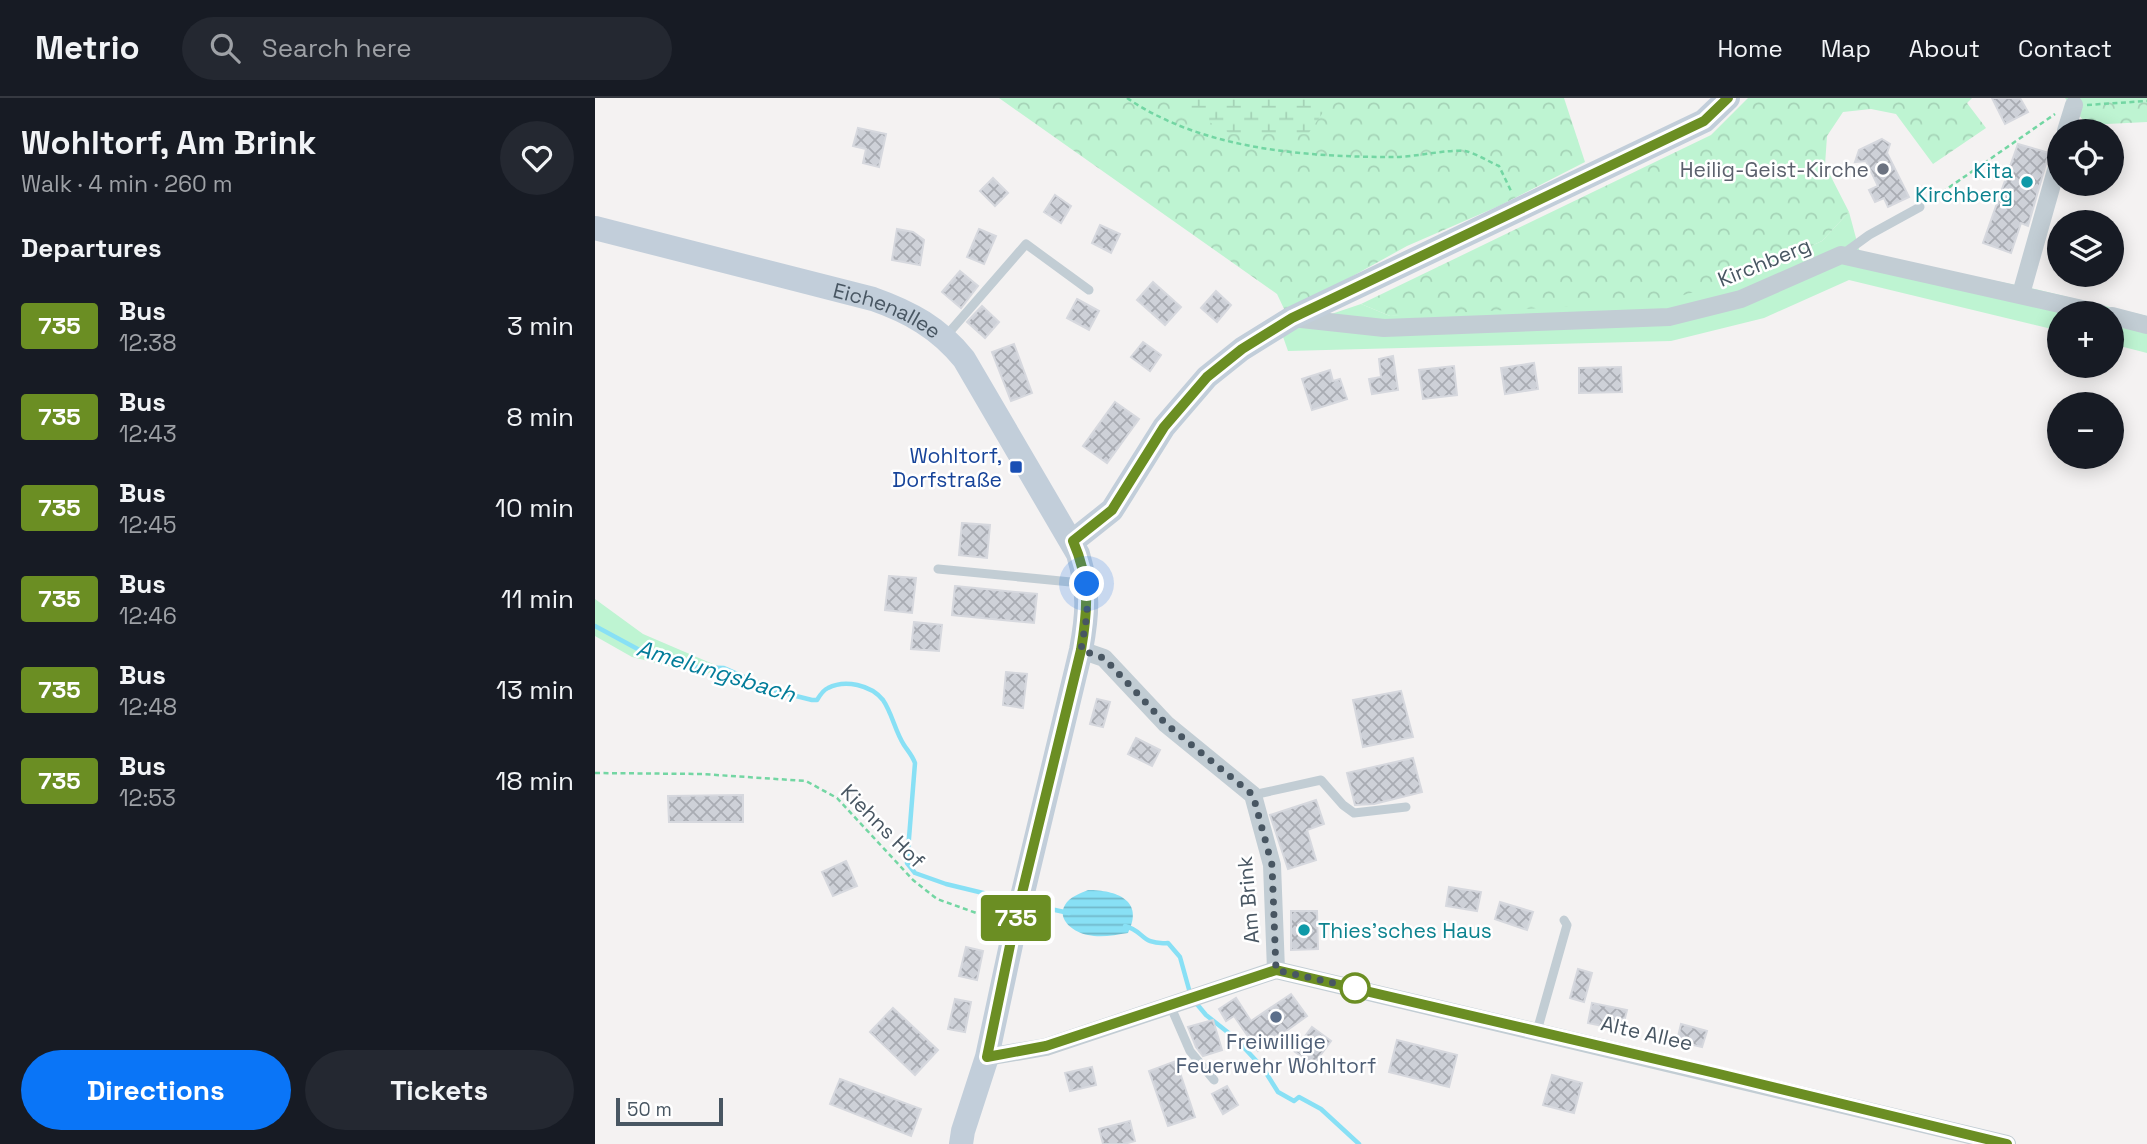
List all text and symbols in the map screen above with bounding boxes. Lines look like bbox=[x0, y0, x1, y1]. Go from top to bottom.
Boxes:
search box bbox=[182, 17, 672, 80]
text: Metrio bbox=[35, 27, 140, 69]
icon: search bbox=[206, 29, 244, 67]
text: Search here bbox=[262, 31, 412, 65]
text: Home bbox=[1717, 33, 1783, 64]
text: Map bbox=[1821, 33, 1871, 64]
text: About bbox=[1909, 33, 1980, 64]
text: Contact bbox=[2018, 33, 2112, 64]
map controls bbox=[2047, 119, 2124, 469]
button: locate bbox=[2047, 119, 2124, 196]
button: heart bbox=[500, 121, 574, 195]
text: Wohltorf, Am Brink bbox=[21, 122, 316, 164]
place label: Heilig-Geist-Kirche bbox=[1680, 156, 1869, 183]
place label: Kita Kirchberg bbox=[1915, 157, 2013, 208]
marker: Heilig-Geist-Kirche bbox=[1875, 161, 1891, 177]
text: Walk · 4 min · 260 m bbox=[21, 169, 233, 199]
marker: Kita Kirchberg bbox=[2019, 174, 2035, 190]
button: layers bbox=[2047, 210, 2124, 287]
text: Departures bbox=[21, 231, 162, 265]
street label: Kirchberg bbox=[1714, 231, 1814, 293]
street label: Eichenallee bbox=[830, 276, 947, 344]
text: Bus bbox=[119, 294, 166, 328]
button: + bbox=[2047, 301, 2124, 378]
text: 3 min bbox=[507, 309, 574, 343]
text: 735 bbox=[38, 310, 81, 341]
text: 12:38 bbox=[119, 328, 177, 358]
text: Bus bbox=[119, 385, 166, 419]
button: − bbox=[2047, 392, 2124, 469]
text: 8 min bbox=[506, 400, 574, 434]
text: 735 bbox=[38, 401, 81, 432]
text: 12:43 bbox=[119, 419, 177, 449]
place label: Wohltorf, Dorfstraße bbox=[892, 442, 1002, 493]
marker: Wohltorf, Dorfstraße bbox=[1008, 459, 1024, 475]
text: Bus bbox=[119, 476, 166, 510]
text: 10 min bbox=[495, 491, 574, 525]
text: 735 bbox=[38, 492, 81, 523]
text: 12:45 bbox=[119, 510, 176, 540]
your location bbox=[1069, 566, 1104, 601]
text: Bus bbox=[119, 567, 166, 601]
text: 11 min bbox=[501, 582, 574, 616]
text: 735 bbox=[38, 583, 81, 614]
text: 12:46 bbox=[119, 601, 177, 631]
water label: Amelungsbach bbox=[633, 633, 800, 710]
text: Bus bbox=[119, 658, 166, 692]
text: 13 min bbox=[496, 673, 574, 707]
text: 735 bbox=[38, 674, 81, 705]
text: 12:48 bbox=[119, 692, 177, 722]
text: Bus bbox=[119, 749, 166, 783]
text: 18 min bbox=[496, 764, 574, 798]
text: 735 bbox=[38, 765, 81, 796]
street label: Kiehns Hof bbox=[835, 778, 931, 874]
text: 12:53 bbox=[119, 783, 176, 813]
street label: Am Brink bbox=[1231, 855, 1265, 945]
line badge: 735 bbox=[976, 895, 1056, 941]
text: 735 bbox=[995, 902, 1037, 933]
place label: Thies'sches Haus bbox=[1318, 917, 1492, 944]
marker: Thies'sches Haus bbox=[1296, 922, 1312, 938]
unlabelled marker bbox=[1340, 973, 1370, 1003]
marker: Freiwillige Feuerwehr Wohltorf bbox=[1268, 1009, 1284, 1025]
street label: Alte Allee bbox=[1598, 1009, 1696, 1057]
place label: Freiwillige Feuerwehr Wohltorf bbox=[1176, 1028, 1376, 1079]
button: Directions bbox=[21, 1050, 291, 1130]
button: Tickets bbox=[305, 1050, 574, 1130]
scale bar bbox=[616, 1095, 723, 1127]
text: 50 m bbox=[627, 1097, 672, 1122]

